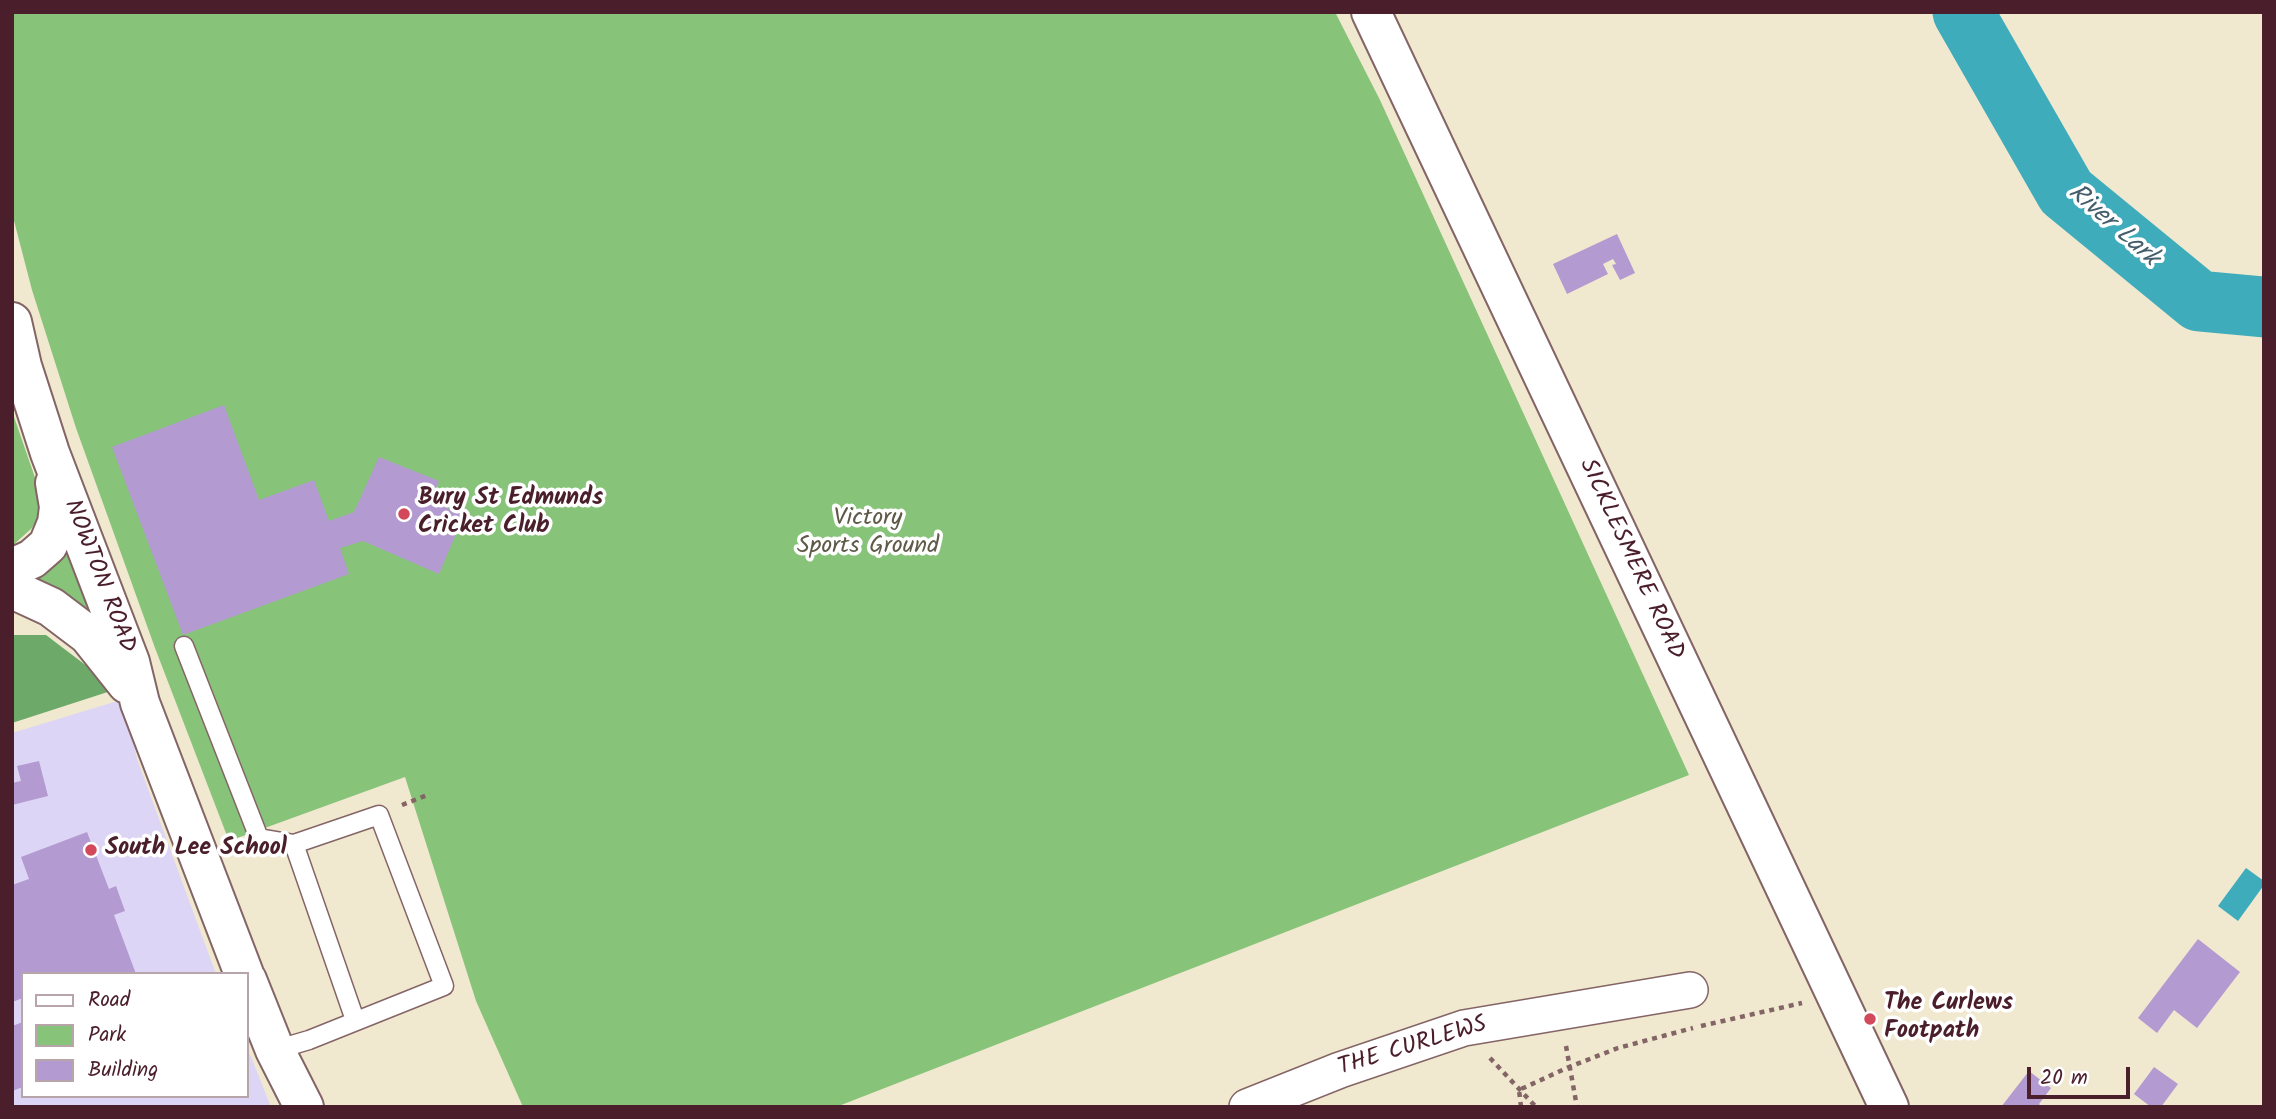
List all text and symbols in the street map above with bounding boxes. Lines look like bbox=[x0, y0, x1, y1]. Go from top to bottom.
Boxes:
water label: River Lark bbox=[2060, 179, 2164, 275]
street label: SICKLESMERE ROAD bbox=[1571, 455, 1689, 665]
place label: Bury St Edmunds Cricket Club bbox=[418, 486, 603, 542]
street label: NOWTON ROAD bbox=[56, 496, 140, 658]
marker: Bury St Edmunds Cricket Club bbox=[396, 506, 412, 522]
park label: Victory Sports Ground bbox=[797, 506, 939, 562]
place label: South Lee School bbox=[105, 836, 287, 864]
marker: South Lee School bbox=[83, 842, 99, 858]
legend bbox=[21, 972, 248, 1098]
text: Road bbox=[88, 984, 130, 1017]
place label: The Curlews Footpath bbox=[1884, 991, 2013, 1047]
marker: The Curlews Footpath bbox=[1862, 1011, 1878, 1027]
street label: THE CURLEWS bbox=[1335, 1012, 1491, 1084]
text: Park bbox=[88, 1019, 126, 1052]
scale bar bbox=[2031, 1052, 2134, 1096]
text: Building bbox=[88, 1054, 158, 1087]
text: 20 m bbox=[2040, 1062, 2088, 1095]

